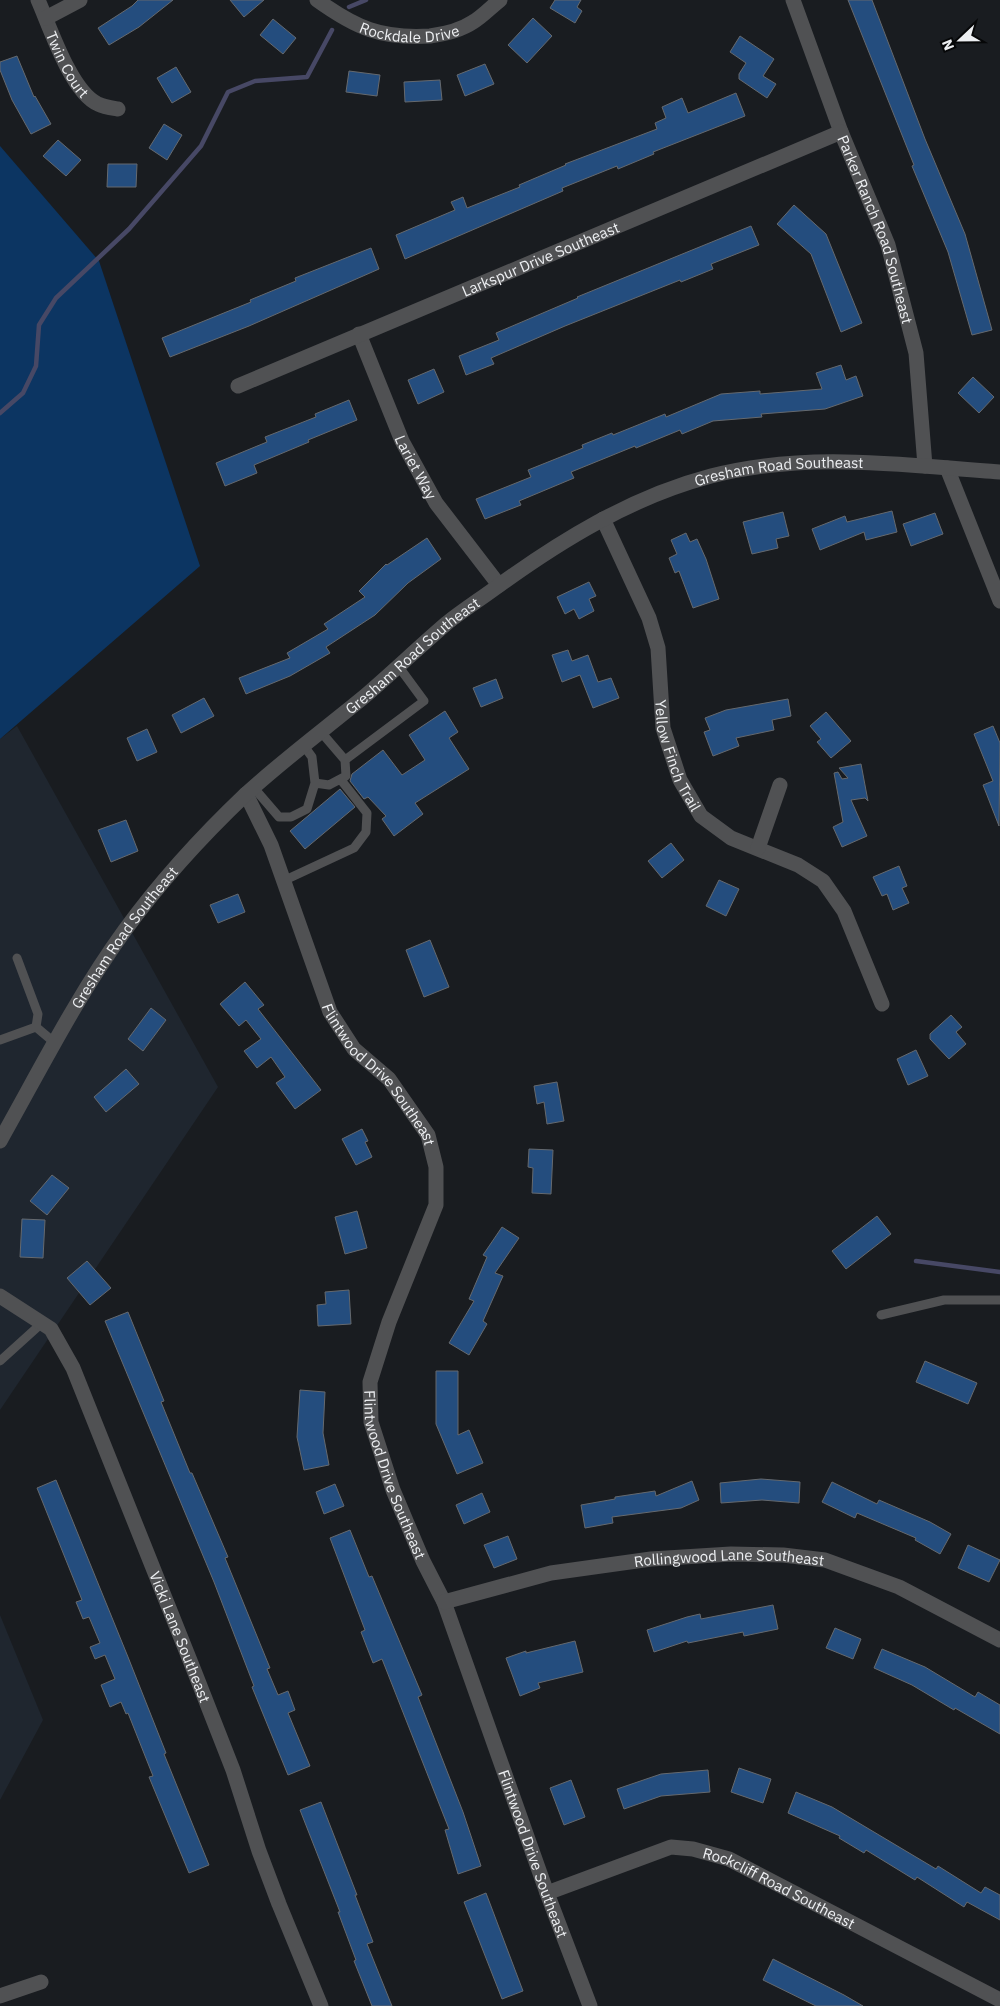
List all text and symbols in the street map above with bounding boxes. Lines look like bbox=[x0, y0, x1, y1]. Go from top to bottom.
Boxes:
north arrow bbox=[935, 15, 985, 65]
street label: Rockdale Drive bbox=[357, 17, 462, 46]
street label: Twin Court bbox=[42, 28, 93, 102]
text: N bbox=[938, 37, 958, 53]
street label: Parker Ranch Road Southeast bbox=[834, 132, 917, 326]
street label: Larkspur Drive Southeast bbox=[459, 217, 622, 300]
street label: Lariet Way bbox=[391, 432, 442, 503]
street label: Gresham Road Southeast bbox=[692, 452, 864, 490]
street label: Gresham Road Southeast bbox=[341, 593, 483, 718]
street label: Yellow Finch Trail bbox=[652, 699, 706, 814]
street label: Gresham Road Southeast bbox=[67, 862, 182, 1012]
street label: Flintwood Drive Southeast bbox=[318, 1001, 440, 1147]
street label: Flintwood Drive Southeast bbox=[361, 1390, 430, 1562]
street label: Rollingwood Lane Southeast bbox=[633, 1544, 825, 1571]
street label: Vicki Lane Southeast bbox=[146, 1568, 215, 1705]
street label: Flintwood Drive Southeast bbox=[495, 1767, 573, 1940]
street label: Rockcliff Road Southeast bbox=[701, 1843, 859, 1933]

